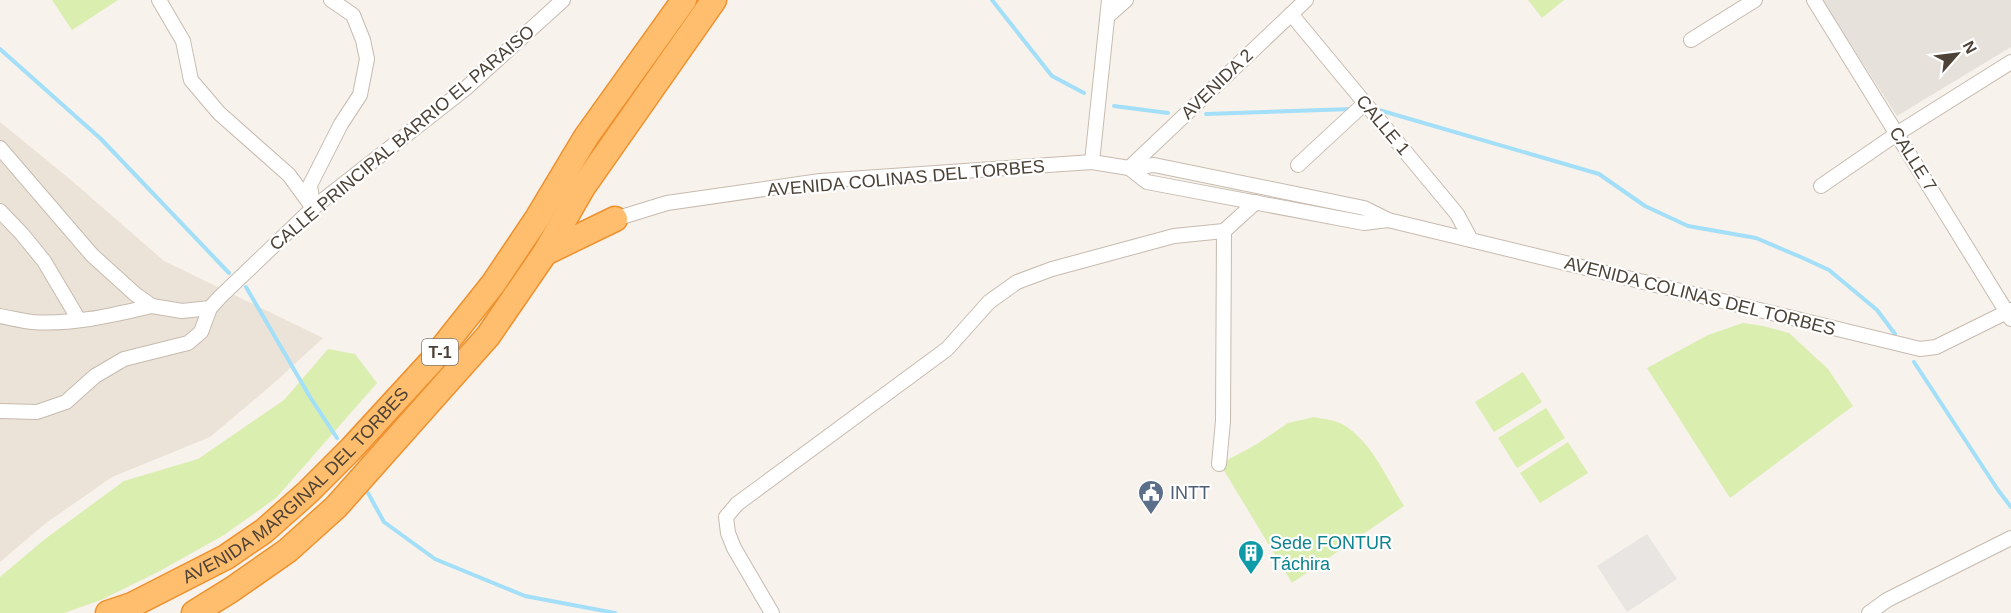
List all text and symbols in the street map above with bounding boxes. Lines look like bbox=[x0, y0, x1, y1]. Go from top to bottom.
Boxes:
street label: CALLE PRINCIPAL BARRIO EL PARAISO bbox=[266, 21, 538, 255]
north arrow bbox=[1927, 24, 1987, 84]
text: N bbox=[1960, 38, 1980, 56]
street label: AVENIDA 2 bbox=[1177, 45, 1257, 123]
street label: CALLE 1 bbox=[1352, 91, 1414, 159]
street label: CALLE 7 bbox=[1885, 123, 1941, 195]
street label: AVENIDA COLINAS DEL TORBES bbox=[766, 156, 1046, 200]
street label: AVENIDA COLINAS DEL TORBES bbox=[1562, 253, 1838, 339]
road number: T-1 bbox=[422, 339, 458, 365]
street label: AVENIDA MARGINAL DEL TORBES bbox=[179, 383, 413, 587]
public building icon: INTT bbox=[1136, 478, 1166, 516]
place label: INTT bbox=[1170, 483, 1210, 503]
place label: Sede FONTUR Táchira bbox=[1270, 533, 1392, 574]
building icon: Sede FONTUR Táchira bbox=[1236, 538, 1266, 576]

